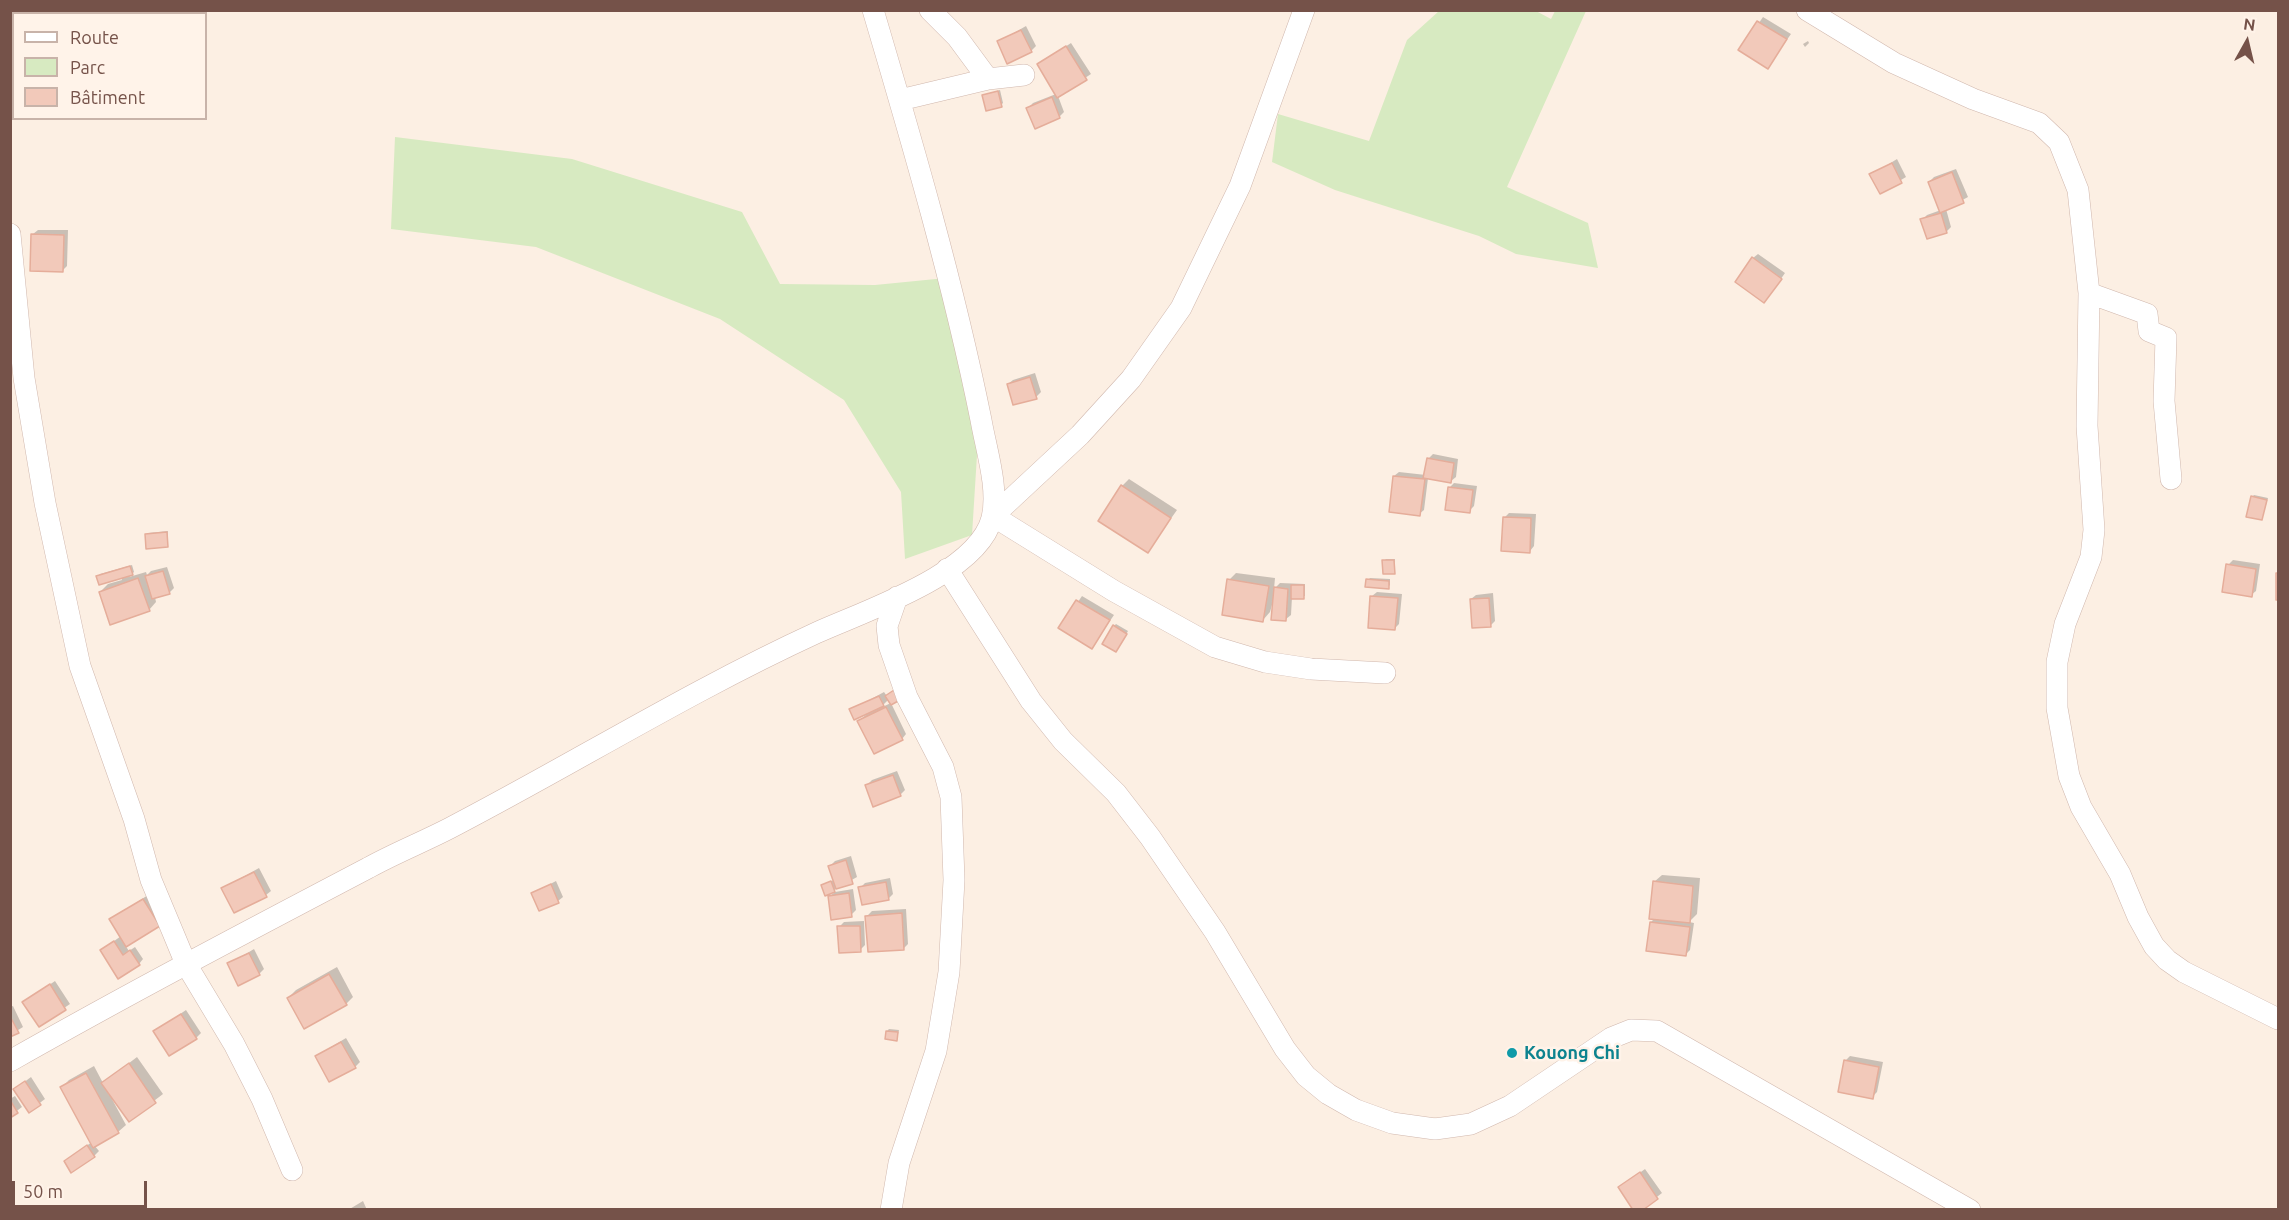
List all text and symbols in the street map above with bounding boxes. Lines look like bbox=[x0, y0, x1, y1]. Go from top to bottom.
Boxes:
legend bbox=[12, 12, 207, 120]
north arrow bbox=[2217, 12, 2277, 72]
text: N bbox=[2242, 14, 2257, 34]
text: Route bbox=[70, 27, 119, 47]
text: Parc bbox=[70, 57, 105, 77]
text: Bâtiment bbox=[70, 87, 145, 107]
place label: Kouong Chi bbox=[1524, 1042, 1620, 1064]
marker: Kouong Chi bbox=[1505, 1046, 1519, 1060]
scale bar bbox=[15, 1169, 150, 1207]
text: 50 m bbox=[23, 1181, 63, 1201]

